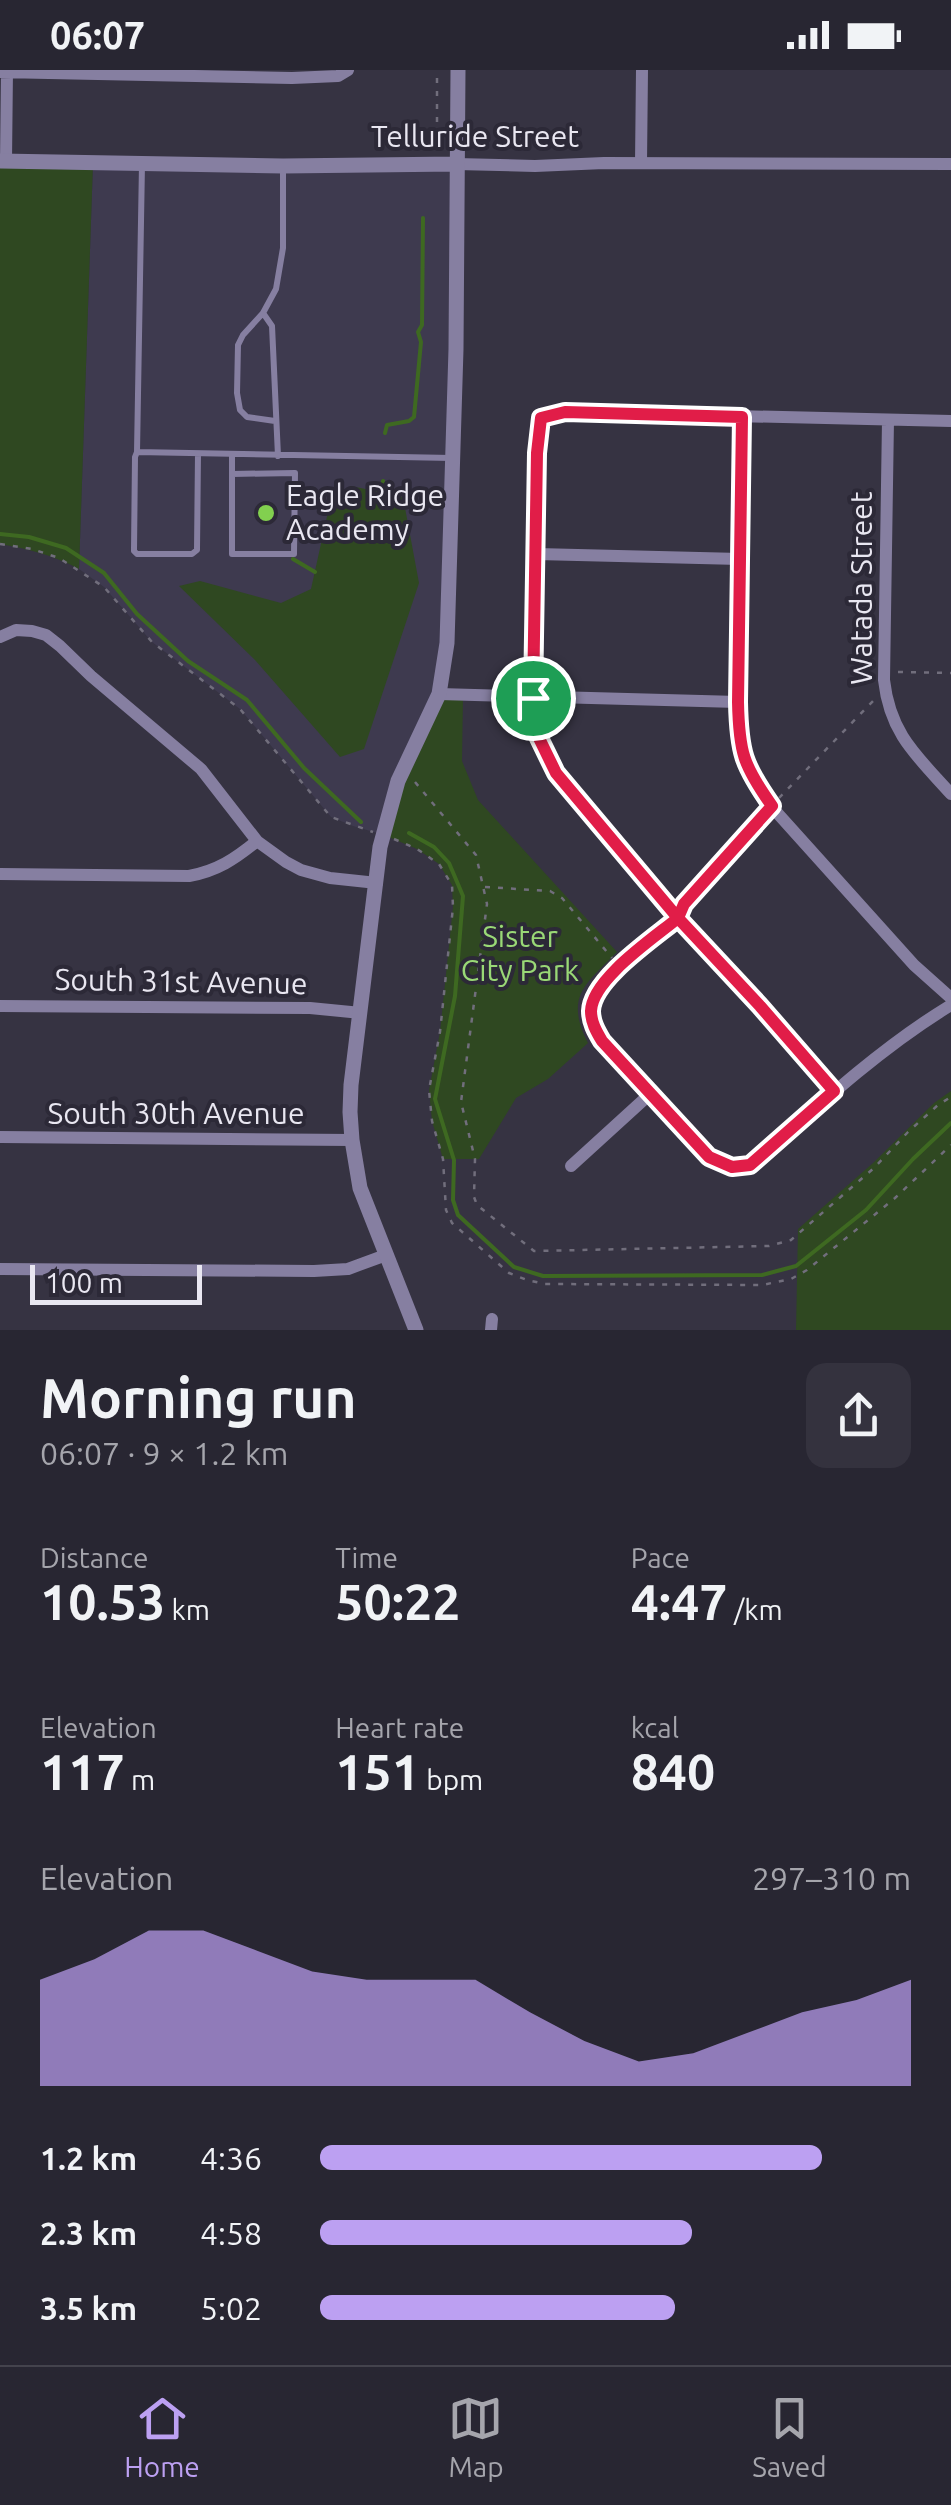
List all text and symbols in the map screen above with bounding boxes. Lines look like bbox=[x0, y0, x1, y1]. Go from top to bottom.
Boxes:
text: 06:07 bbox=[50, 14, 145, 56]
street label: Telluride Street bbox=[371, 119, 579, 153]
place label: Eagle Ridge Academy bbox=[286, 478, 444, 546]
street label: Watada Street bbox=[844, 491, 878, 685]
marker: Eagle Ridge Academy bbox=[255, 502, 277, 524]
pin bbox=[491, 656, 576, 741]
icon: arrive bbox=[506, 671, 561, 726]
park label: Sister City Park bbox=[461, 919, 579, 987]
street label: South 31st Avenue bbox=[54, 962, 308, 1000]
street label: South 30th Avenue bbox=[48, 1096, 304, 1130]
scale bar bbox=[30, 1260, 202, 1304]
text: 100 m bbox=[45, 1267, 123, 1298]
button: share bbox=[806, 1363, 911, 1468]
text: Morning run bbox=[40, 1367, 357, 1428]
text: 06:07 · 9 × 1.2 km bbox=[40, 1435, 288, 1471]
text: Distance bbox=[40, 1542, 148, 1573]
text: Time bbox=[335, 1542, 398, 1573]
text: Pace bbox=[631, 1542, 690, 1573]
text: 10.53 bbox=[40, 1573, 165, 1629]
text: 50:22 bbox=[335, 1573, 460, 1629]
text: 4:47 bbox=[631, 1573, 728, 1629]
text: km bbox=[165, 1594, 210, 1625]
text: /km bbox=[728, 1594, 783, 1625]
text: Elevation bbox=[40, 1712, 157, 1743]
text: Heart rate bbox=[335, 1712, 464, 1743]
text: kcal bbox=[631, 1712, 679, 1743]
text: 117 bbox=[40, 1743, 125, 1799]
text: 151 bbox=[335, 1743, 420, 1799]
text: 840 bbox=[631, 1743, 715, 1799]
text: m bbox=[125, 1764, 155, 1795]
text: bpm bbox=[420, 1764, 483, 1795]
text: Elevation bbox=[40, 1860, 173, 1896]
text: 297–310 m bbox=[752, 1860, 911, 1896]
text: 1.2 km bbox=[40, 2140, 137, 2176]
text: 4:36 bbox=[200, 2140, 262, 2176]
text: 2.3 km bbox=[40, 2215, 137, 2251]
text: 4:58 bbox=[200, 2215, 262, 2251]
text: 3.5 km bbox=[40, 2290, 137, 2326]
text: 5:02 bbox=[200, 2290, 262, 2326]
tab: Home bbox=[124, 2391, 200, 2482]
tab: Map bbox=[448, 2391, 504, 2482]
tab: Saved bbox=[752, 2391, 827, 2482]

